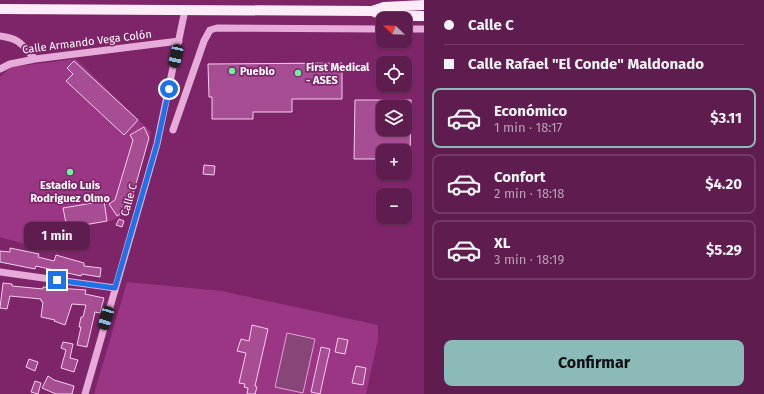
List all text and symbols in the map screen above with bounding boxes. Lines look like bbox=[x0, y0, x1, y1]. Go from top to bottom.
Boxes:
north arrow bbox=[376, 12, 412, 48]
map controls bbox=[376, 12, 412, 224]
text: Calle C bbox=[468, 16, 514, 34]
street label: Calle Armando Vega Colón bbox=[22, 28, 152, 56]
car bbox=[168, 43, 184, 69]
text: Calle Rafael "El Conde" Maldonado bbox=[468, 55, 704, 73]
button: locate bbox=[376, 56, 412, 92]
place label: First Medical - ASES bbox=[306, 61, 370, 87]
place label: Pueblo bbox=[240, 65, 275, 78]
marker: Pueblo bbox=[227, 66, 237, 76]
marker: First Medical - ASES bbox=[293, 68, 303, 78]
route start bbox=[160, 80, 178, 98]
button: layers bbox=[376, 100, 412, 136]
icon: car bbox=[446, 100, 482, 136]
text: Económico bbox=[494, 102, 567, 120]
text: $3.11 bbox=[710, 109, 742, 127]
text: 1 min · 18:17 bbox=[494, 120, 562, 135]
button: + bbox=[376, 144, 412, 180]
icon: car bbox=[446, 166, 482, 202]
marker: Estadio Luis Rodriguez Olmo bbox=[65, 167, 75, 177]
text: Confort bbox=[494, 168, 546, 186]
text: $4.20 bbox=[705, 175, 742, 193]
place label: Estadio Luis Rodriguez Olmo bbox=[30, 179, 110, 205]
street label: Calle C bbox=[118, 182, 140, 218]
text: 2 min · 18:18 bbox=[494, 186, 565, 201]
button: − bbox=[376, 188, 412, 224]
callout: 1 min bbox=[24, 222, 90, 250]
text: 1 min bbox=[41, 228, 73, 243]
icon: car bbox=[446, 232, 482, 268]
text: XL bbox=[494, 234, 510, 252]
text: $5.29 bbox=[706, 241, 742, 259]
text: 3 min · 18:19 bbox=[494, 252, 564, 267]
route end bbox=[48, 271, 66, 289]
car bbox=[97, 305, 115, 331]
button: Confirmar bbox=[444, 340, 744, 386]

